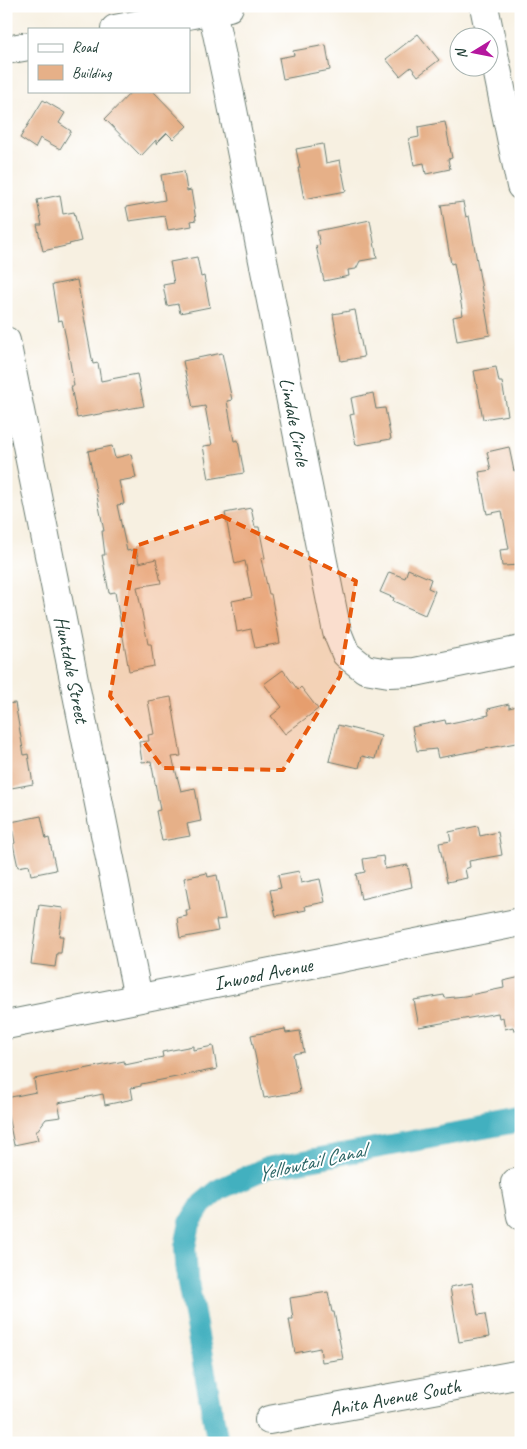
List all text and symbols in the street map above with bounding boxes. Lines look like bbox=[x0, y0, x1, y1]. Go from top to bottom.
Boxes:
legend bbox=[28, 28, 190, 92]
north arrow bbox=[450, 28, 500, 78]
text: Road bbox=[72, 38, 99, 57]
text: N bbox=[452, 46, 471, 60]
text: Building bbox=[72, 64, 112, 83]
street label: Lindale Circle bbox=[274, 375, 316, 470]
street label: Huntdale Street bbox=[49, 614, 95, 727]
street label: Inwood Avenue bbox=[212, 952, 316, 996]
water label: Yellowtail Canal bbox=[255, 1135, 375, 1187]
street label: Anita Avenue South bbox=[327, 1373, 463, 1422]

